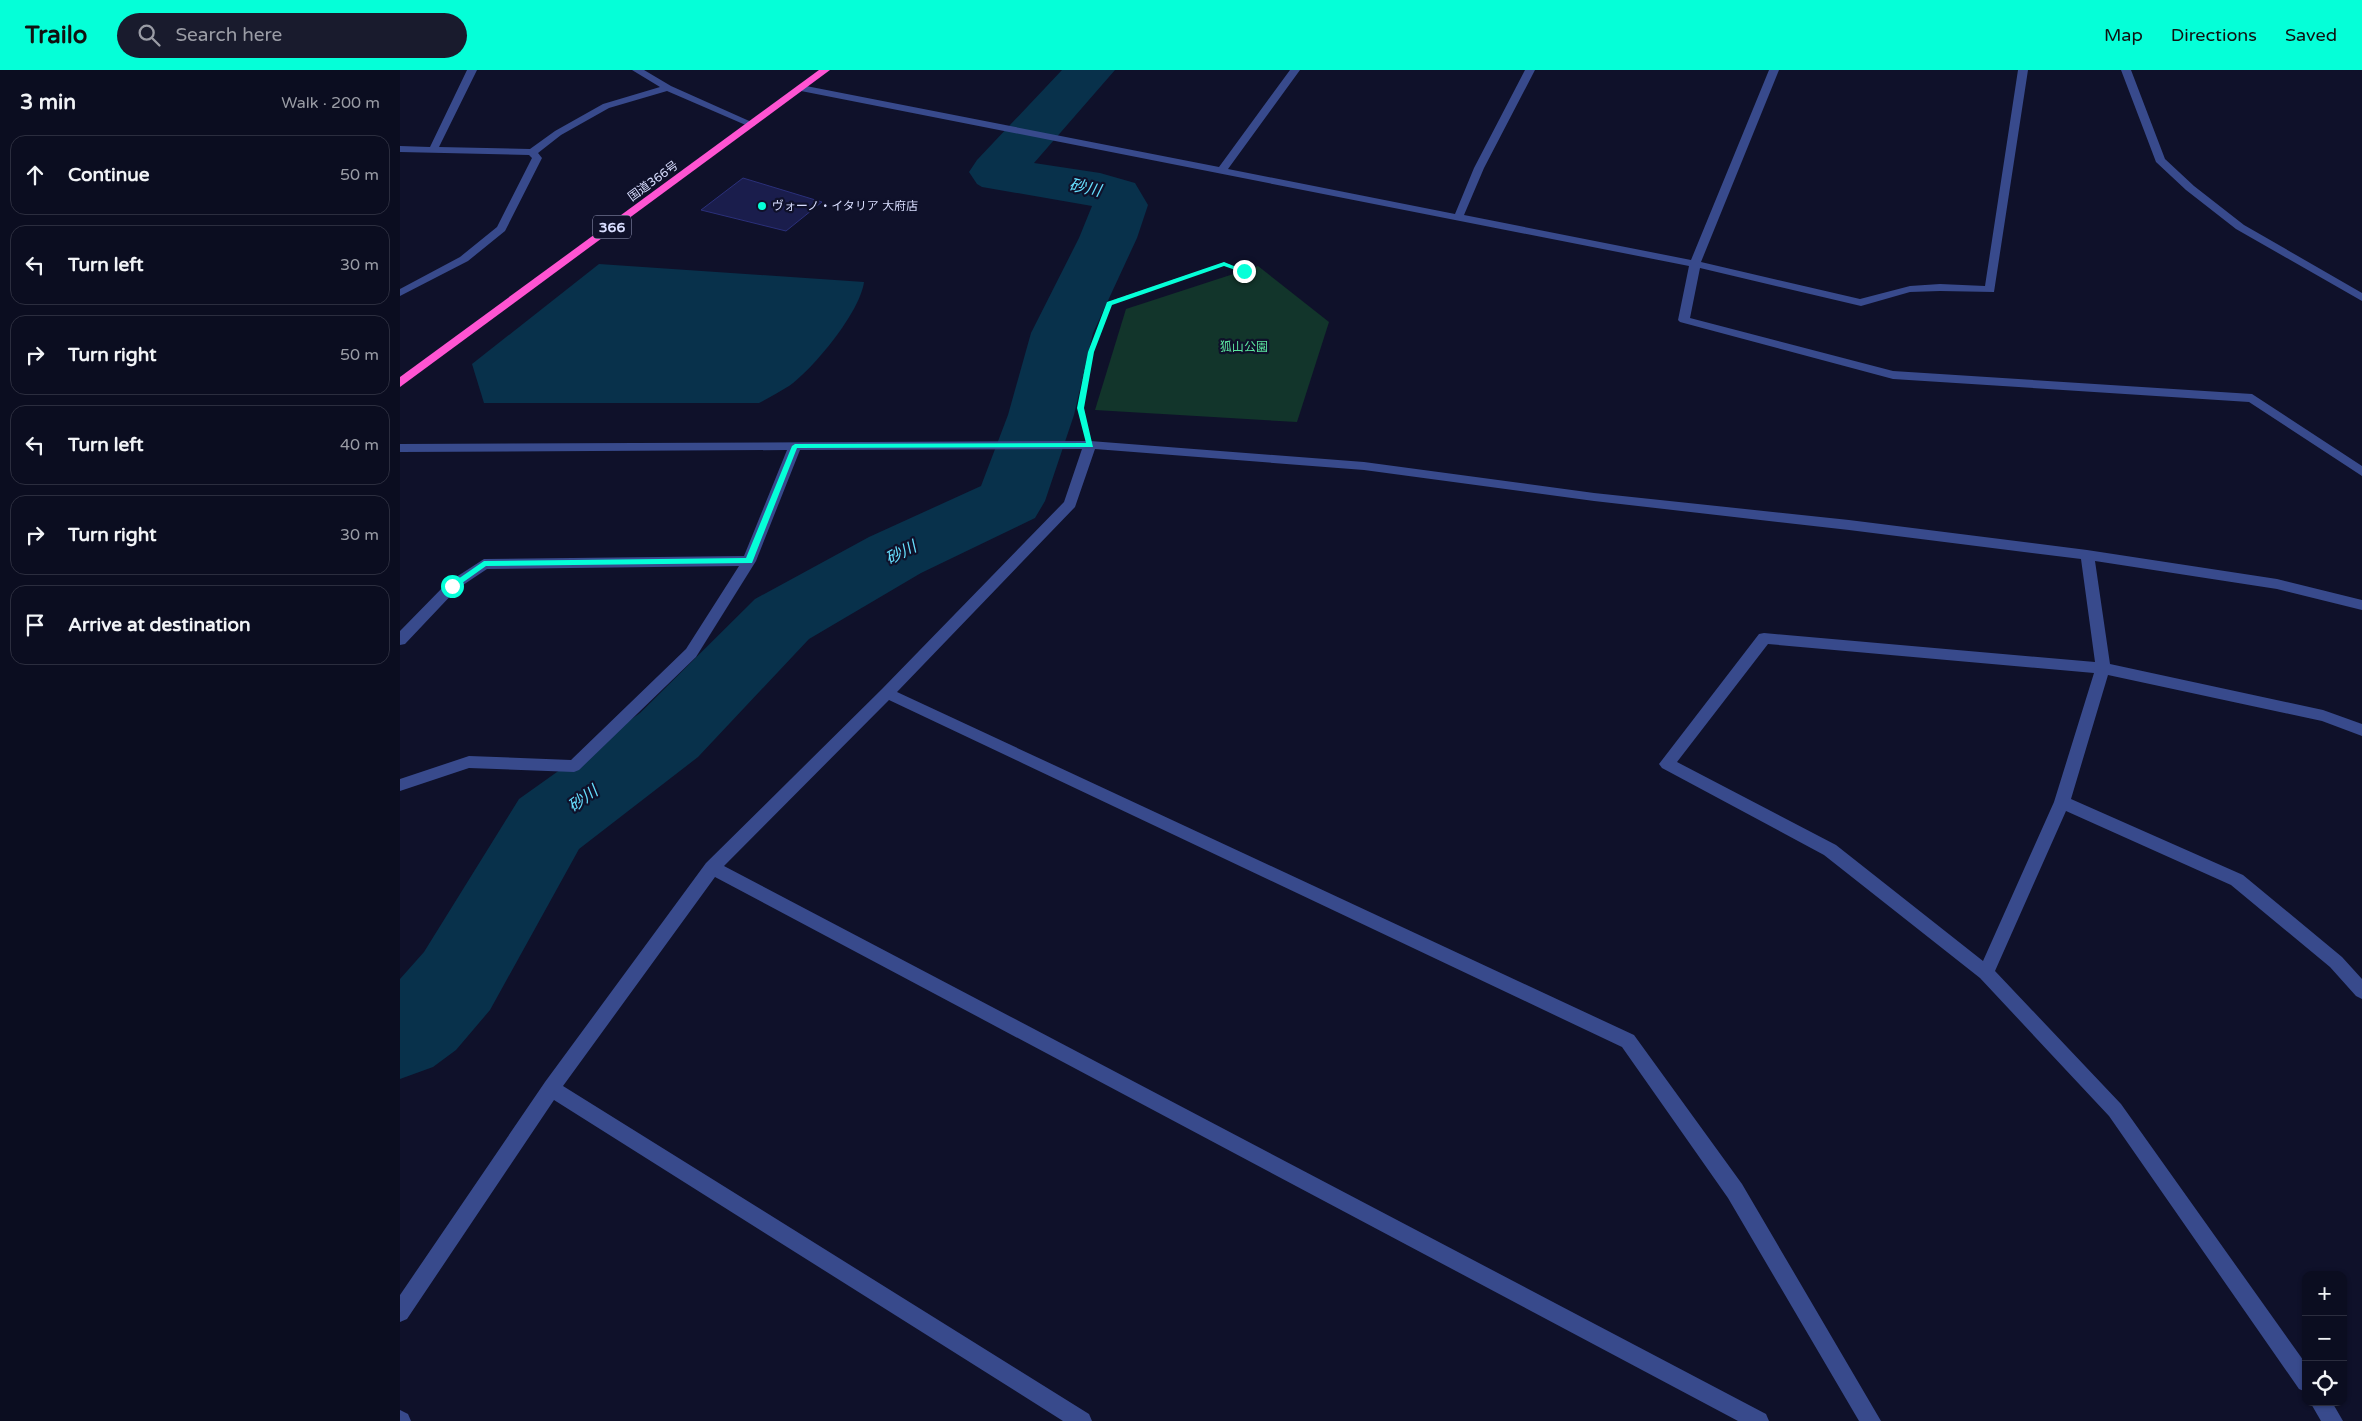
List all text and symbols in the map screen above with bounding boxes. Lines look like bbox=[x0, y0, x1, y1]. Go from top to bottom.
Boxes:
search box bbox=[117, 13, 467, 58]
text: Trailo bbox=[25, 21, 87, 50]
icon: search bbox=[135, 21, 163, 49]
text: Search here bbox=[175, 24, 282, 46]
text: Map bbox=[2104, 24, 2143, 46]
text: Directions bbox=[2171, 24, 2257, 46]
text: Saved bbox=[2285, 24, 2337, 46]
text: 3 min bbox=[20, 90, 76, 115]
text: Walk · 200 m bbox=[281, 93, 380, 113]
street label: 国道366号 bbox=[625, 158, 681, 204]
icon: ahead bbox=[21, 161, 49, 189]
text: Continue bbox=[68, 164, 150, 186]
text: 50 m bbox=[340, 165, 379, 185]
water label: 砂川 bbox=[1067, 175, 1105, 202]
place label: ヴォーノ・イタリア 大府店 bbox=[772, 199, 918, 213]
marker: ヴォーノ・イタリア 大府店 bbox=[756, 200, 768, 212]
road number: 366 bbox=[593, 216, 631, 238]
icon: left bbox=[21, 251, 49, 279]
text: Turn left bbox=[68, 254, 144, 276]
text: 30 m bbox=[340, 255, 379, 275]
route end bbox=[1233, 260, 1256, 283]
park label: 狐山公園 bbox=[1220, 340, 1268, 354]
icon: right bbox=[21, 341, 49, 369]
text: Turn right bbox=[68, 344, 156, 366]
text: 50 m bbox=[340, 345, 379, 365]
icon: left bbox=[21, 431, 49, 459]
text: Turn left bbox=[68, 434, 144, 456]
text: 40 m bbox=[340, 435, 379, 455]
icon: right bbox=[21, 521, 49, 549]
text: Turn right bbox=[68, 524, 156, 546]
text: 30 m bbox=[340, 525, 379, 545]
water label: 砂川 bbox=[882, 536, 922, 569]
route start bbox=[441, 575, 464, 598]
icon: arrive bbox=[21, 611, 49, 639]
text: Arrive at destination bbox=[68, 614, 251, 636]
water label: 砂川 bbox=[564, 780, 603, 816]
map controls bbox=[2302, 1271, 2347, 1406]
button: + bbox=[2302, 1271, 2347, 1316]
button: − bbox=[2302, 1316, 2347, 1361]
button: locate bbox=[2302, 1361, 2347, 1406]

